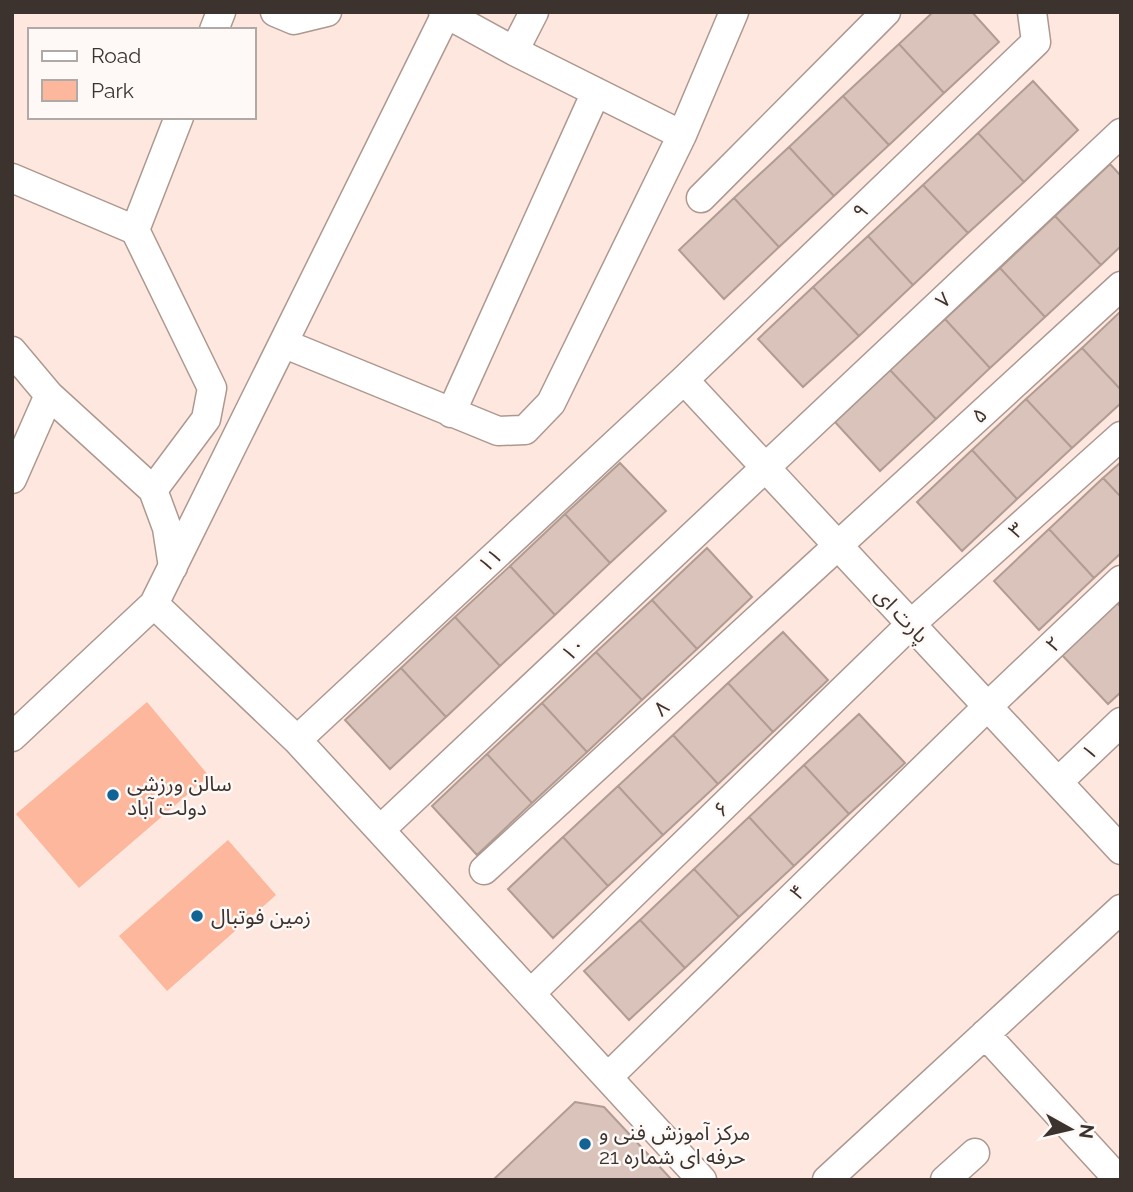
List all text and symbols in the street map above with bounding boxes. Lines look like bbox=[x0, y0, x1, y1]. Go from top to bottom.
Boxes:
legend bbox=[28, 28, 256, 119]
text: Road bbox=[91, 43, 141, 68]
text: Park bbox=[91, 78, 134, 103]
street label: ۹ bbox=[847, 198, 873, 224]
street label: ۷ bbox=[930, 287, 956, 313]
street label: ۵ bbox=[966, 402, 992, 428]
street label: ۳ bbox=[1003, 517, 1029, 543]
street label: ۱۱ bbox=[473, 543, 507, 577]
street label: پارت ای bbox=[869, 582, 934, 649]
street label: ۲ bbox=[1040, 631, 1066, 657]
street label: ۱۰ bbox=[556, 632, 590, 666]
street label: ۸ bbox=[648, 695, 674, 721]
street label: ۱ bbox=[1076, 739, 1102, 765]
place label: سالن ورزشی دولت آباد bbox=[127, 771, 232, 820]
marker: سالن ورزشی دولت آباد bbox=[105, 787, 121, 803]
street label: ۶ bbox=[708, 796, 734, 822]
street label: ۴ bbox=[784, 879, 810, 905]
place label: زمین فوتبال bbox=[211, 904, 311, 929]
marker: زمین فوتبال bbox=[189, 908, 205, 924]
north arrow bbox=[1035, 1094, 1105, 1164]
place label: مرکز آموزش فنی و حرفه ای شماره 21 bbox=[599, 1120, 750, 1169]
text: N bbox=[1075, 1123, 1099, 1140]
marker: مرکز آموزش فنی و حرفه ای شماره 21 bbox=[577, 1136, 593, 1152]

